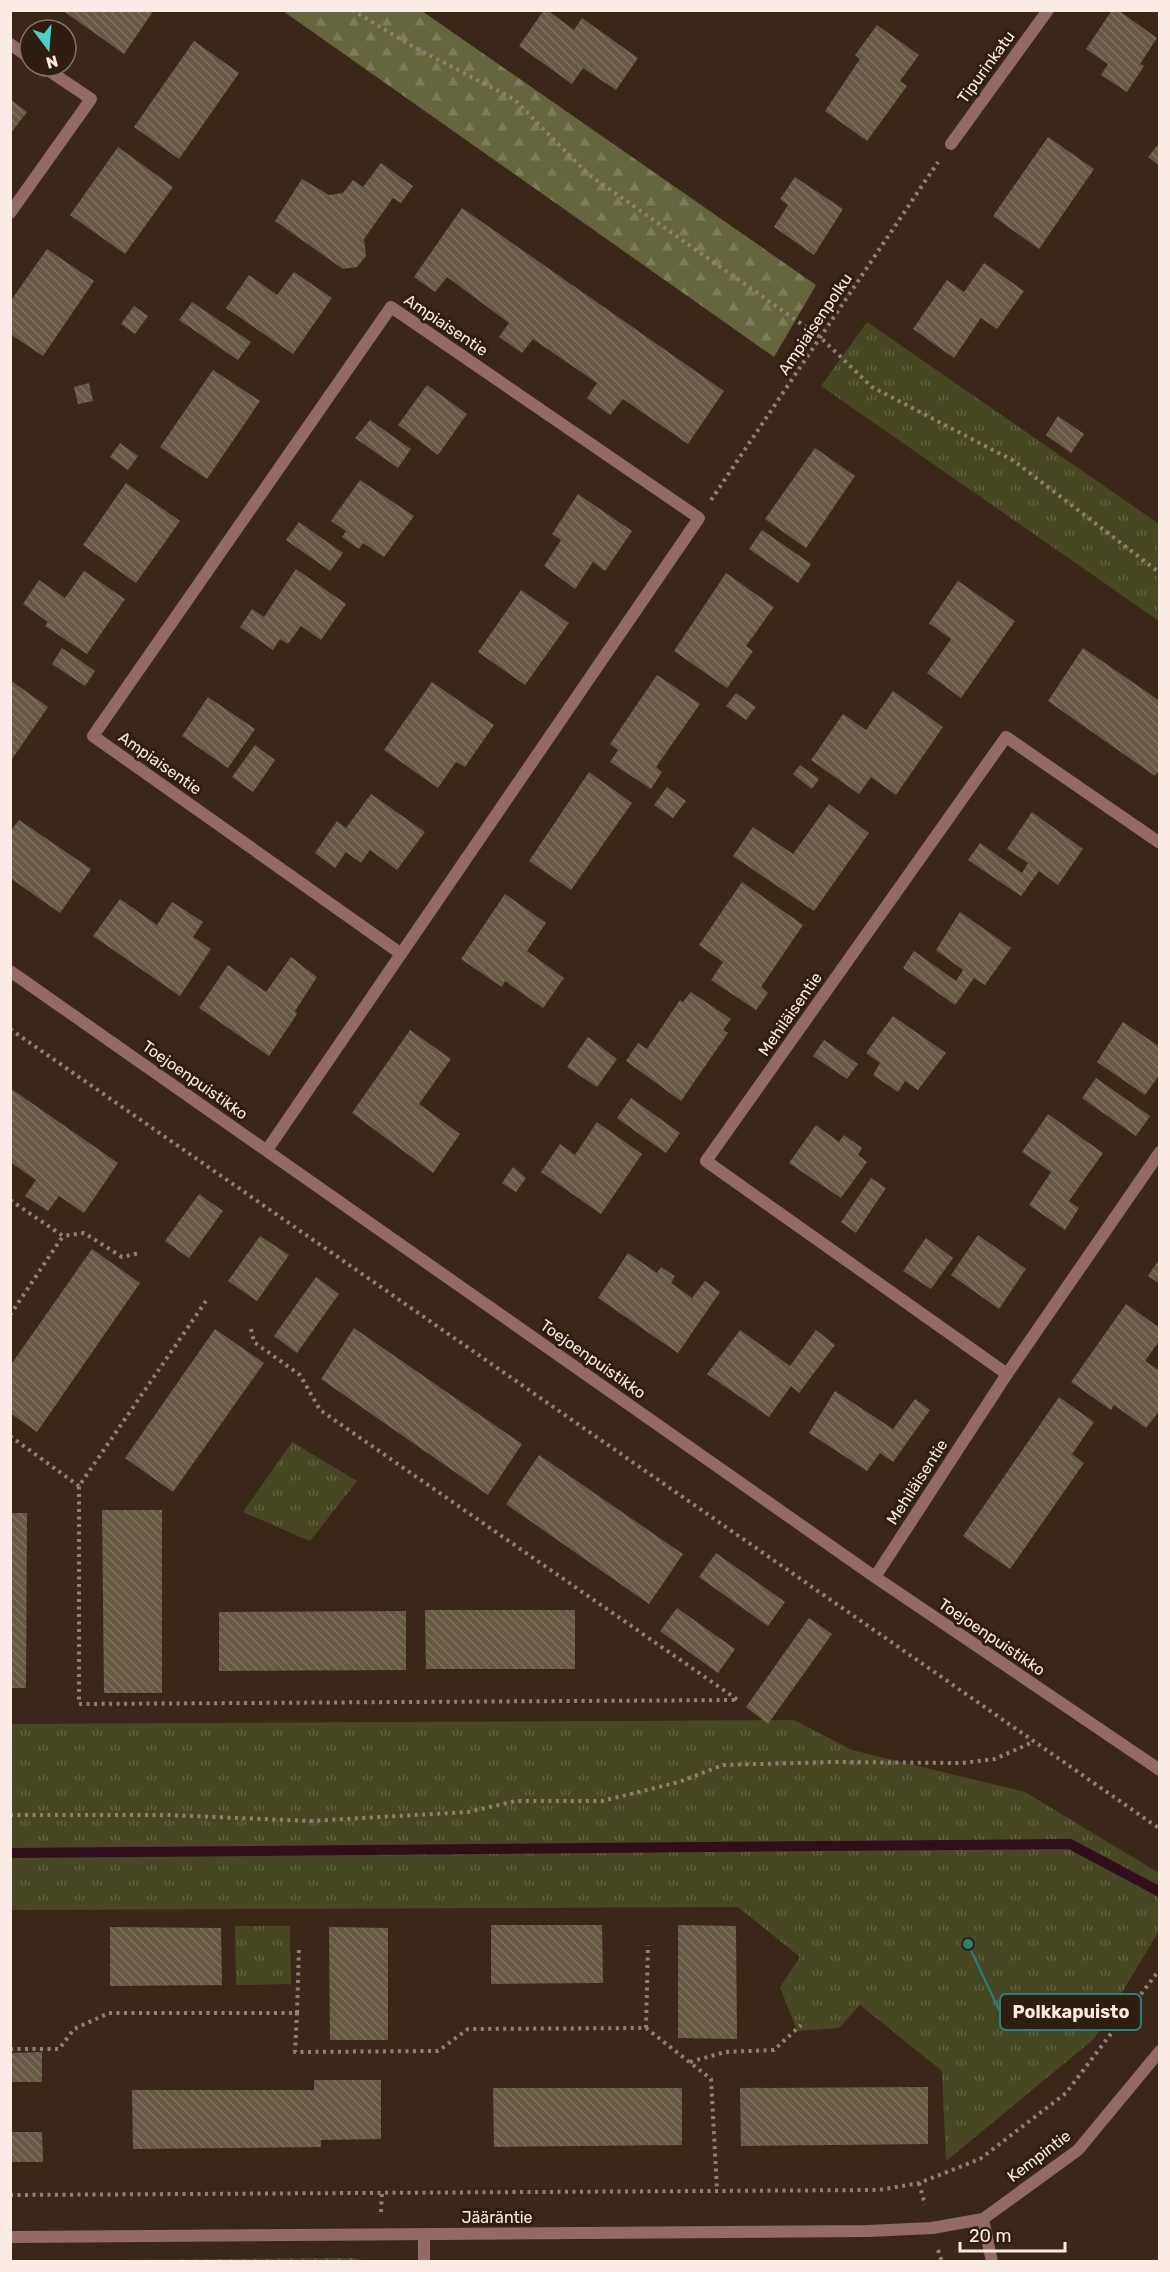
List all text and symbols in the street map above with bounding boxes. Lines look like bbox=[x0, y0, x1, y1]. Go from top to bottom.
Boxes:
north arrow bbox=[18, 18, 78, 78]
street label: Tipurinkatu bbox=[953, 27, 1019, 107]
text: N bbox=[44, 51, 60, 73]
street label: Ampiaisenpolku bbox=[774, 270, 856, 378]
street label: Ampiaisentie bbox=[401, 290, 491, 360]
street label: Ampiaisentie bbox=[115, 727, 205, 799]
street label: Mehiläisentie bbox=[754, 969, 826, 1059]
street label: Toejoenpuistikko bbox=[139, 1037, 251, 1123]
street label: Toejoenpuistikko bbox=[537, 1316, 649, 1402]
street label: Mehiläisentie bbox=[882, 1436, 952, 1528]
street label: Toejoenpuistikko bbox=[935, 1594, 1049, 1680]
callout: Polkkapuisto bbox=[1000, 1994, 1141, 2030]
text: Polkkapuisto bbox=[1012, 2001, 1130, 2023]
street label: Kempintie bbox=[1004, 2126, 1074, 2186]
street label: Jääräntie bbox=[461, 2208, 533, 2227]
scale bar bbox=[960, 2215, 1065, 2253]
text: 20 m bbox=[969, 2225, 1011, 2247]

